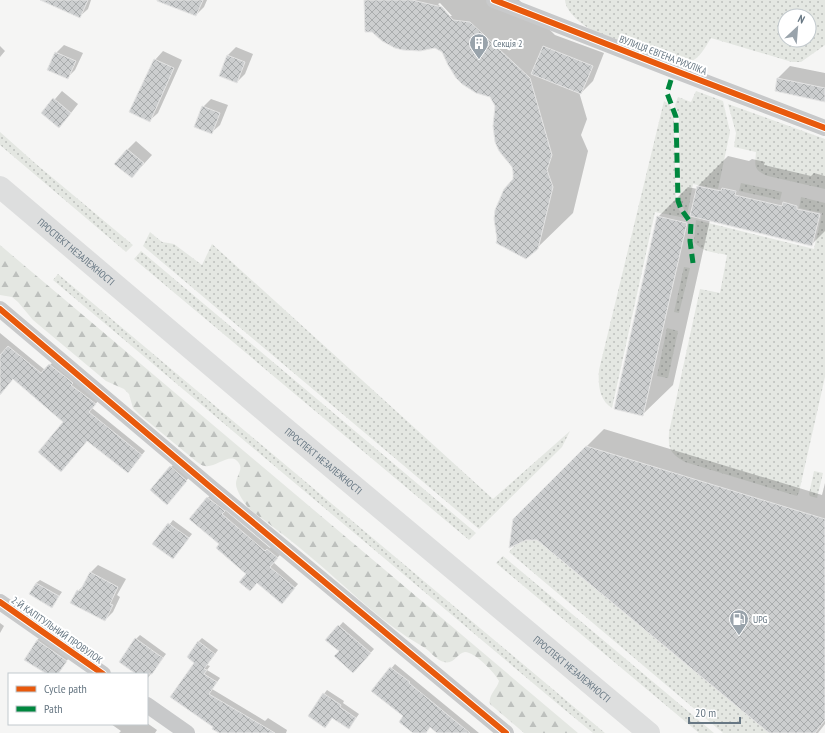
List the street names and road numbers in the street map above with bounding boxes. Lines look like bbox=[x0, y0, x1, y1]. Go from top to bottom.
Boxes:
street label: ВУЛИЦЯ ЄВГЕНА РИХЛІКА bbox=[617, 32, 709, 78]
street label: ПРОСПЕКТ НЕЗАЛЕЖНОСТІ bbox=[35, 215, 118, 288]
street label: ПРОСПЕКТ НЕЗАЛЕЖНОСТІ bbox=[282, 425, 365, 497]
street label: 2-Й КАПІТУЛЬНИЙ ПРОВУЛОК bbox=[9, 594, 105, 667]
street label: ПРОСПЕКТ НЕЗАЛЕЖНОСТІ bbox=[531, 633, 614, 705]

